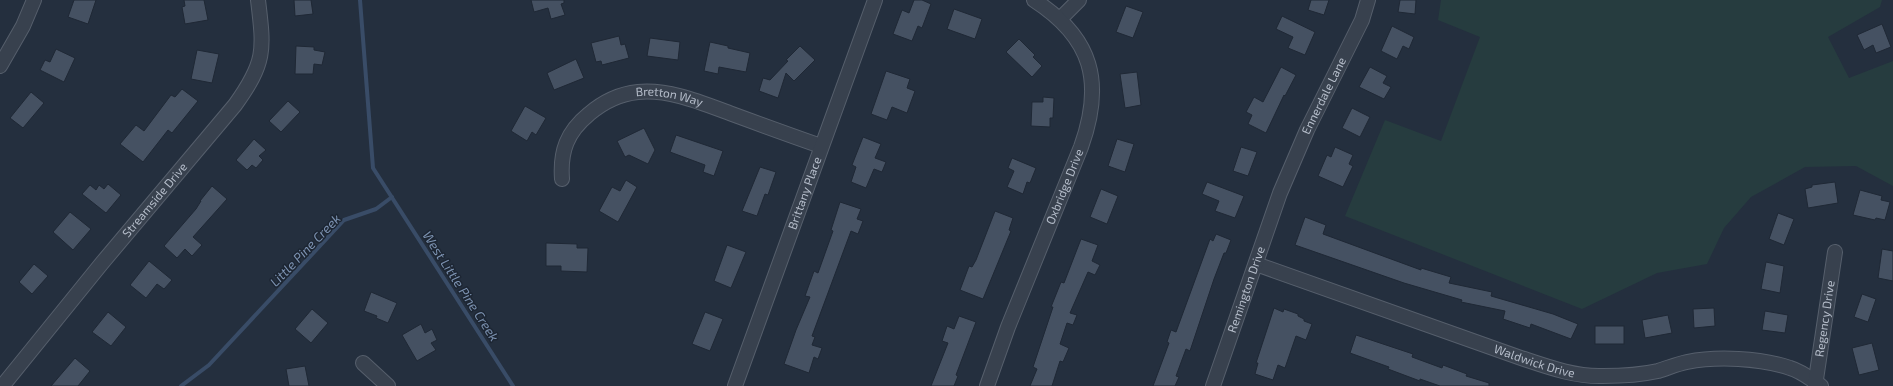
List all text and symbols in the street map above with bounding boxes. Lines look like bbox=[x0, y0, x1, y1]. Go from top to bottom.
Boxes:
street label: Ennerdale Lane bbox=[1298, 55, 1348, 136]
street label: Bretton Way bbox=[635, 84, 706, 109]
street label: Oxbridge Drive bbox=[1042, 147, 1086, 226]
street label: Brittany Place bbox=[784, 155, 824, 231]
street label: Streamside Drive bbox=[119, 159, 190, 240]
water label: Little Pine Creek bbox=[266, 210, 344, 290]
water label: West Little Pine Creek bbox=[419, 228, 503, 344]
street label: Remington Drive bbox=[1224, 244, 1267, 334]
street label: Regency Drive bbox=[1811, 279, 1837, 358]
street label: Waldwick Drive bbox=[1492, 341, 1576, 380]

